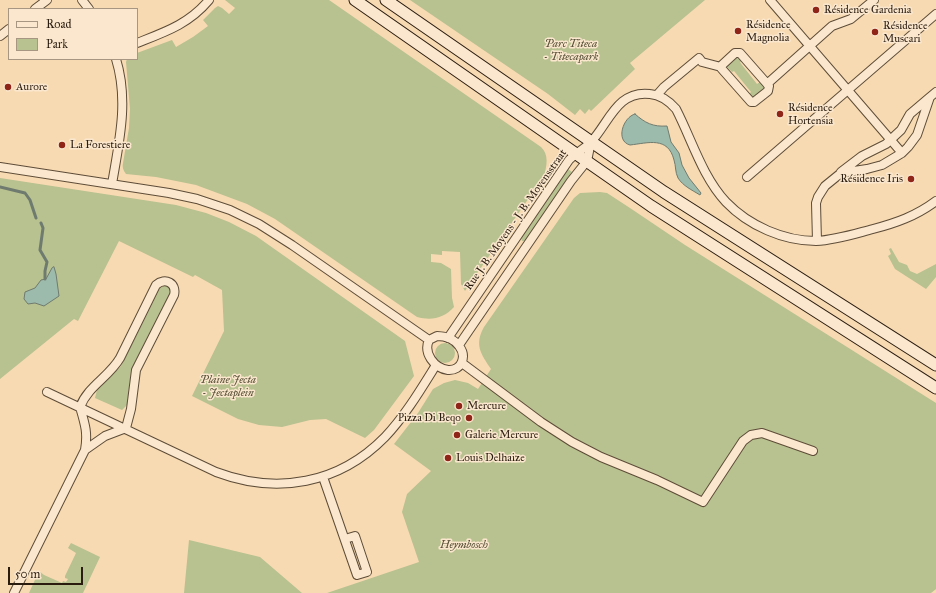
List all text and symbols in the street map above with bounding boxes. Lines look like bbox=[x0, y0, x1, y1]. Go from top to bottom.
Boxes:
place label: Résidence Gardenia bbox=[824, 3, 911, 17]
marker: Résidence Gardenia bbox=[811, 5, 821, 15]
legend bbox=[8, 8, 138, 60]
text: Road bbox=[46, 17, 72, 31]
place label: Résidence Magnolia bbox=[746, 18, 791, 44]
place label: Résidence Muscari bbox=[883, 19, 928, 45]
marker: Résidence Magnolia bbox=[733, 26, 743, 36]
marker: Résidence Muscari bbox=[870, 27, 880, 37]
text: Park bbox=[46, 37, 68, 51]
park label: Parc Titeca - Titecapark bbox=[544, 37, 598, 63]
place label: Aurore bbox=[16, 80, 47, 94]
marker: Aurore bbox=[3, 82, 13, 92]
place label: Résidence Hortensia bbox=[788, 101, 833, 127]
marker: Résidence Hortensia bbox=[775, 109, 785, 119]
place label: La Forestiere bbox=[70, 138, 130, 152]
marker: La Forestiere bbox=[57, 140, 67, 150]
street label: Rue J. B. Moyens - J. B. Moyensstraat bbox=[462, 147, 570, 293]
place label: Résidence Iris bbox=[840, 172, 903, 186]
marker: Résidence Iris bbox=[906, 174, 916, 184]
park label: Plaine Jecta - Jectaplein bbox=[200, 373, 256, 399]
place label: Mercure bbox=[467, 399, 506, 413]
marker: Mercure bbox=[454, 401, 464, 411]
place label: Pizza Di Beqo bbox=[398, 411, 461, 425]
marker: Pizza Di Beqo bbox=[464, 413, 474, 423]
place label: Galerie Mercure bbox=[465, 428, 538, 442]
marker: Galerie Mercure bbox=[452, 430, 462, 440]
place label: Louis Delhaize bbox=[456, 451, 525, 465]
marker: Louis Delhaize bbox=[443, 453, 453, 463]
park label: Heymbosch bbox=[440, 538, 488, 552]
scale bar bbox=[10, 559, 85, 585]
text: 50 m bbox=[15, 567, 40, 581]

